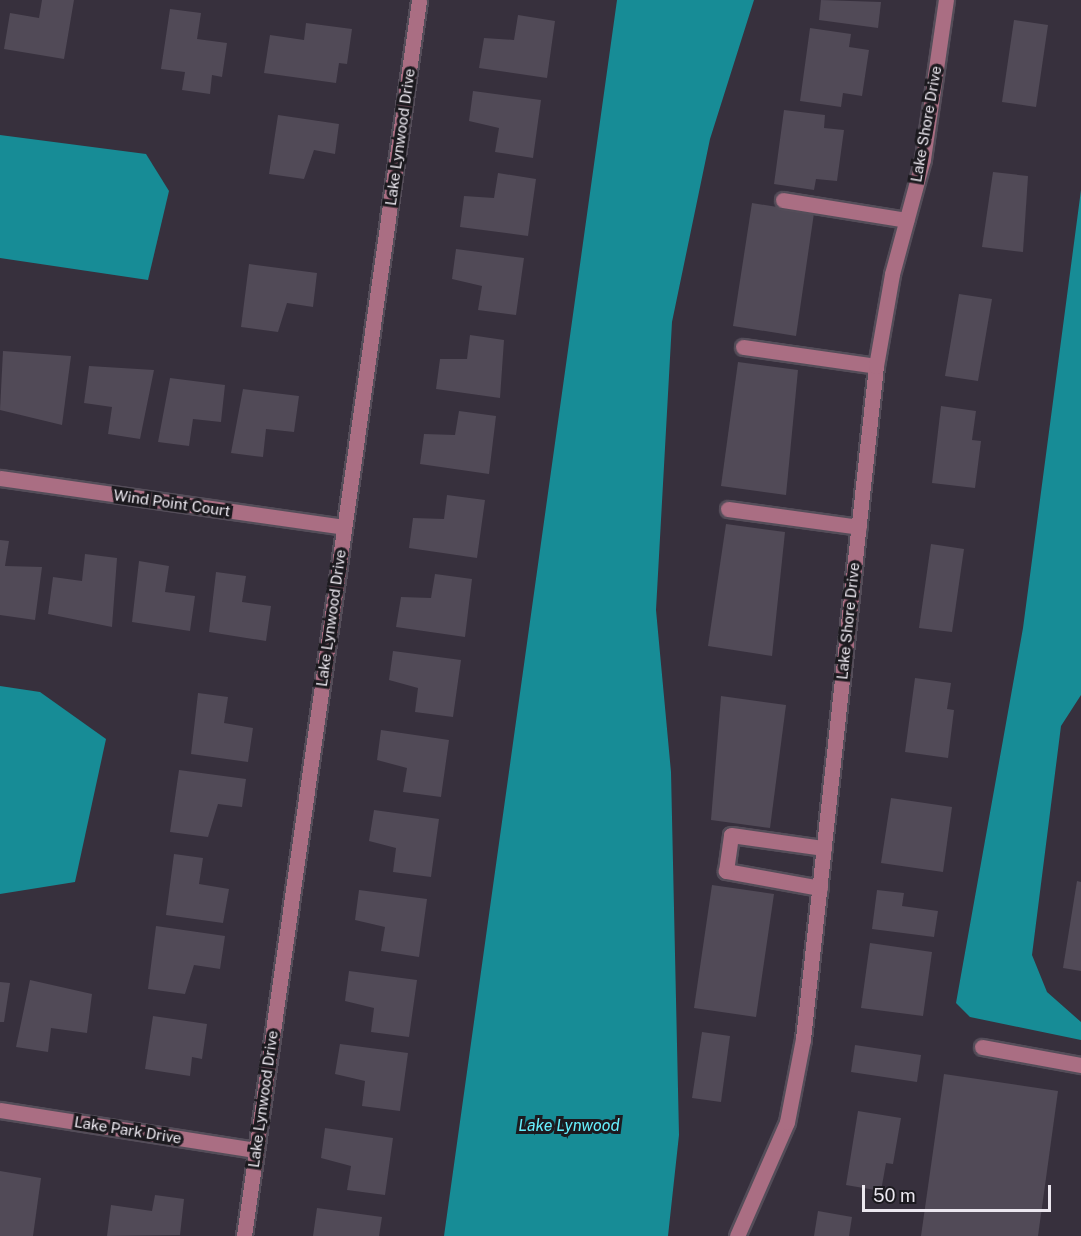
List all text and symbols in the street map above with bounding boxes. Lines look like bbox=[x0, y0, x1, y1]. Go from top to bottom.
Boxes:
street label: Lake Shore Drive bbox=[907, 64, 945, 184]
street label: Lake Lynwood Drive bbox=[381, 67, 419, 207]
street label: Wind Point Court bbox=[112, 486, 232, 520]
street label: Lake Lynwood Drive bbox=[312, 548, 350, 688]
street label: Lake Shore Drive bbox=[833, 561, 863, 681]
street label: Lake Lynwood Drive bbox=[244, 1029, 282, 1169]
street label: Lake Park Drive bbox=[73, 1113, 183, 1147]
water label: Lake Lynwood bbox=[518, 1116, 620, 1136]
scale bar bbox=[865, 1173, 1054, 1211]
text: 50 m bbox=[873, 1185, 916, 1206]

